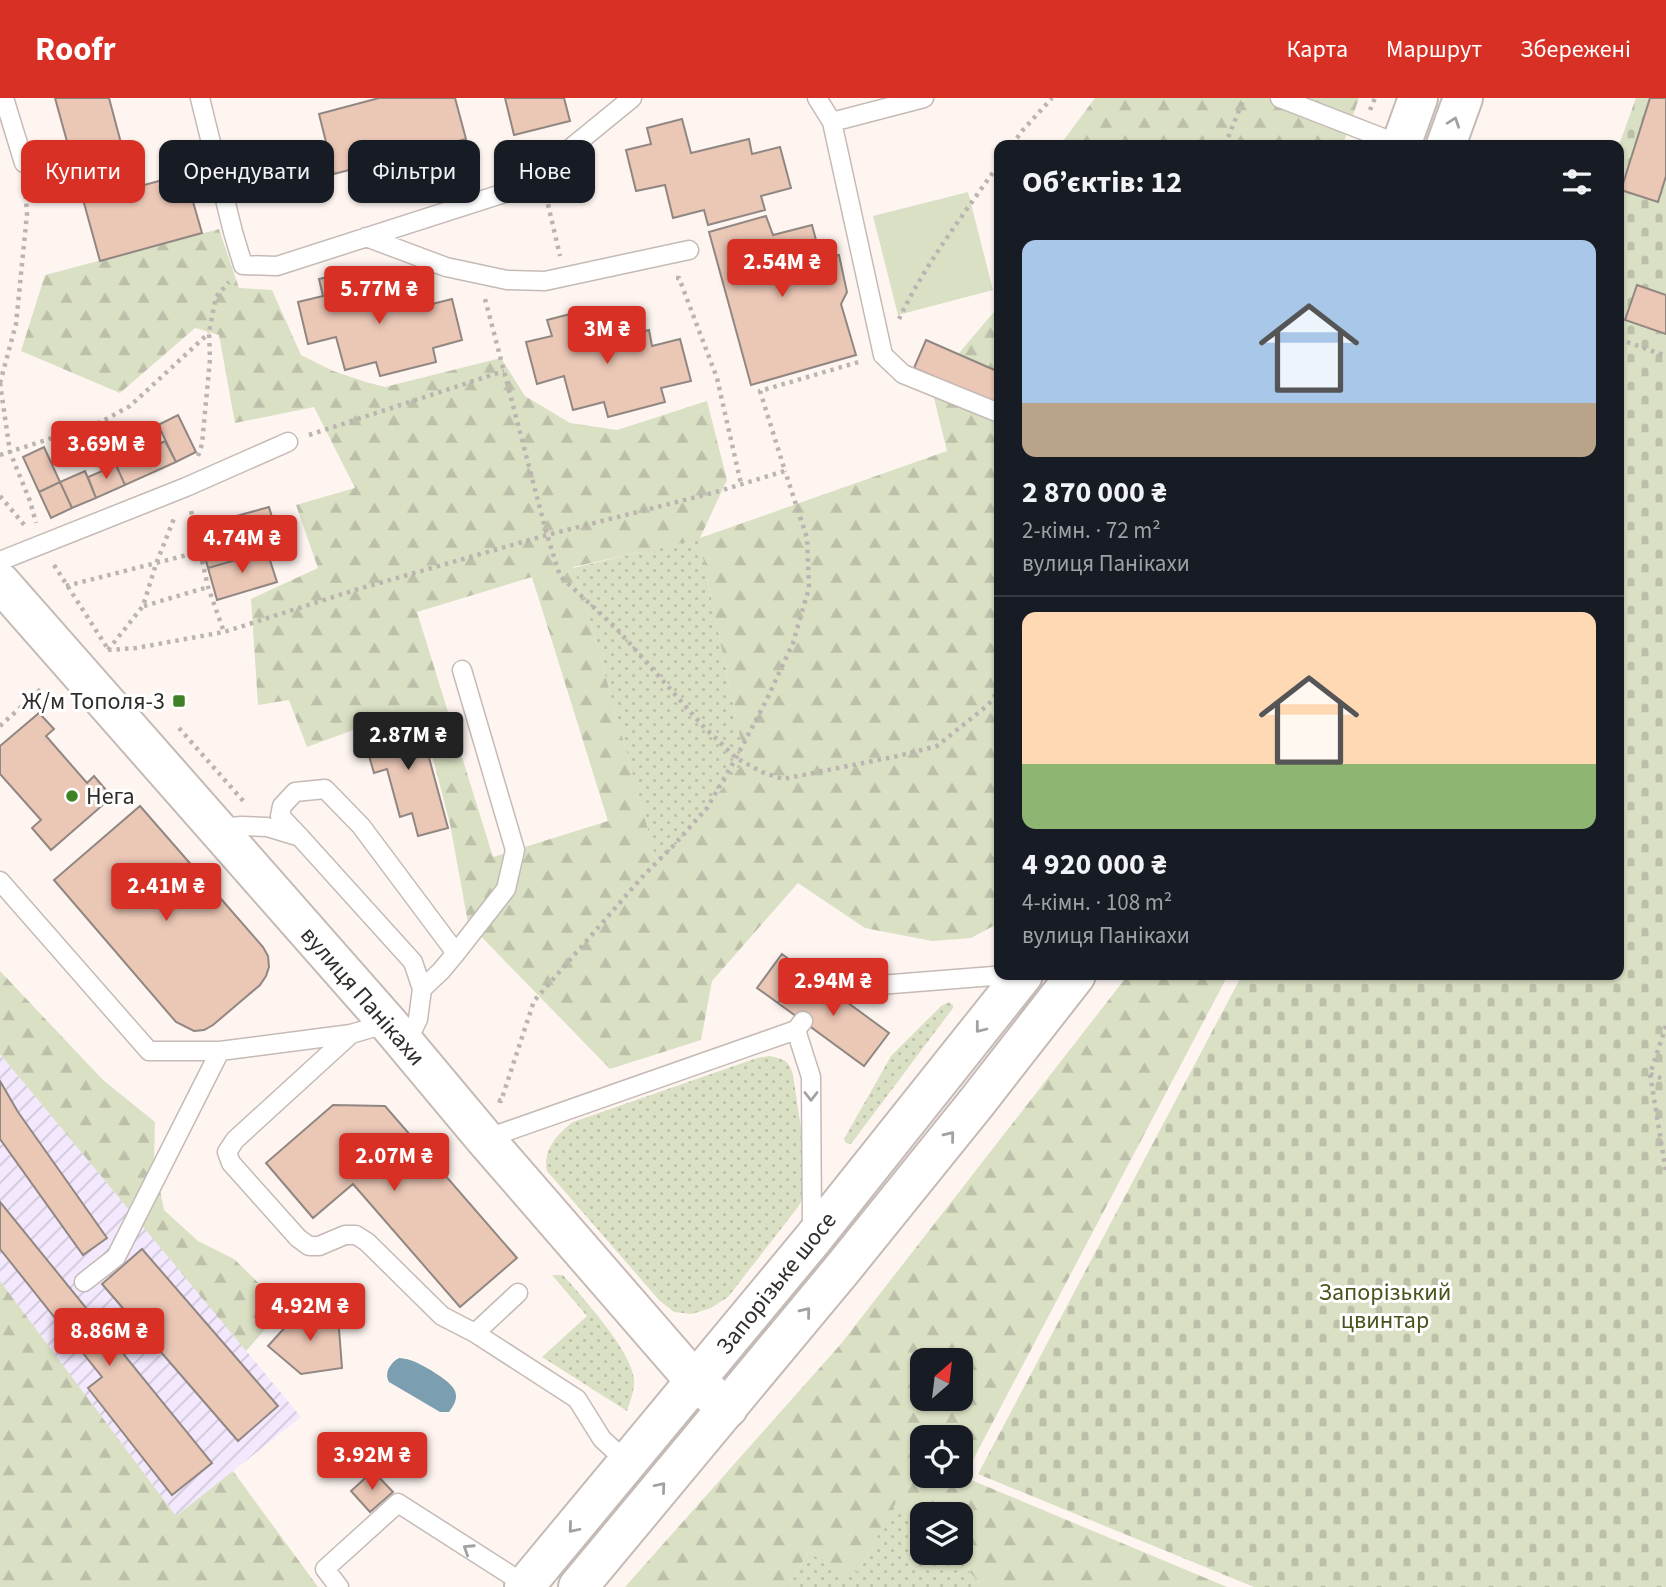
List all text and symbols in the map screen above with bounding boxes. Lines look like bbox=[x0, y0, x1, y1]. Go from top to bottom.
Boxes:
text: Roofr bbox=[35, 26, 116, 73]
text: Карта bbox=[1286, 32, 1348, 67]
text: Маршрут bbox=[1386, 32, 1482, 67]
text: Збережені bbox=[1520, 32, 1631, 67]
one-way arrow bbox=[1446, 116, 1460, 128]
chip: Купити bbox=[21, 140, 145, 203]
chip: Орендувати bbox=[159, 140, 334, 203]
chip: Фільтри bbox=[348, 140, 480, 203]
chip: Нове bbox=[494, 140, 595, 203]
text: Об’єктів: 12 bbox=[1022, 161, 1182, 204]
icon: filters bbox=[1558, 163, 1596, 201]
pin: 2.54M ₴ bbox=[717, 240, 847, 299]
text: 2.54M ₴ bbox=[743, 245, 821, 278]
pin: 5.77M ₴ bbox=[314, 266, 444, 326]
text: 5.77M ₴ bbox=[340, 272, 418, 305]
icon: home bbox=[1246, 285, 1372, 411]
pin: 3M ₴ bbox=[566, 306, 648, 366]
text: 3M ₴ bbox=[584, 312, 630, 345]
pin: 3.69M ₴ bbox=[41, 422, 171, 481]
text: 3.69M ₴ bbox=[67, 427, 145, 460]
text: 2 870 000 ₴ bbox=[1022, 471, 1167, 514]
text: 2-кімн. · 72 m² bbox=[1022, 514, 1161, 547]
pin: 4.74M ₴ bbox=[177, 516, 307, 575]
text: 4.74M ₴ bbox=[203, 521, 281, 554]
text: вулиця Панікахи bbox=[1022, 547, 1190, 580]
icon: home bbox=[1246, 657, 1372, 783]
place label: Ж/м Тополя-3 bbox=[22, 684, 165, 719]
marker: Ж/м Тополя-3 bbox=[171, 693, 187, 709]
pin: 2.87M ₴ bbox=[343, 712, 473, 772]
text: 2.87M ₴ bbox=[369, 718, 447, 751]
place label: Нега bbox=[86, 779, 135, 814]
marker: Нега bbox=[64, 788, 80, 804]
text: 4 920 000 ₴ bbox=[1022, 843, 1167, 886]
pin: 2.41M ₴ bbox=[101, 864, 231, 923]
text: 2.41M ₴ bbox=[127, 869, 205, 902]
text: 4-кімн. · 108 m² bbox=[1022, 886, 1172, 919]
street label: вулиця Панікахи bbox=[292, 919, 433, 1074]
text: вулиця Панікахи bbox=[1022, 919, 1190, 952]
pin: 2.94M ₴ bbox=[768, 958, 898, 1018]
text: 2.94M ₴ bbox=[794, 964, 872, 997]
one-way arrow bbox=[976, 1021, 989, 1033]
one-way arrow bbox=[803, 1092, 819, 1102]
one-way arrow bbox=[942, 1131, 954, 1144]
pin: 2.07M ₴ bbox=[329, 1134, 459, 1193]
text: 2.07M ₴ bbox=[355, 1139, 433, 1172]
street label: Запорізьке шосе bbox=[708, 1204, 845, 1362]
park label: Запорізький цвинтар bbox=[1319, 1275, 1451, 1338]
pin: 4.92M ₴ bbox=[245, 1284, 375, 1343]
text: 4.92M ₴ bbox=[271, 1289, 349, 1322]
pin: 8.86M ₴ bbox=[44, 1308, 174, 1368]
one-way arrow bbox=[798, 1308, 811, 1320]
text: 8.86M ₴ bbox=[70, 1314, 148, 1347]
north arrow bbox=[910, 1348, 973, 1410]
map controls bbox=[910, 1348, 973, 1565]
button: locate bbox=[910, 1425, 973, 1488]
pin: 3.92M ₴ bbox=[307, 1432, 437, 1492]
text: 3.92M ₴ bbox=[333, 1438, 411, 1471]
one-way arrow bbox=[653, 1482, 665, 1495]
button: layers bbox=[910, 1502, 973, 1565]
one-way arrow bbox=[569, 1520, 582, 1532]
one-way arrow bbox=[463, 1544, 476, 1557]

